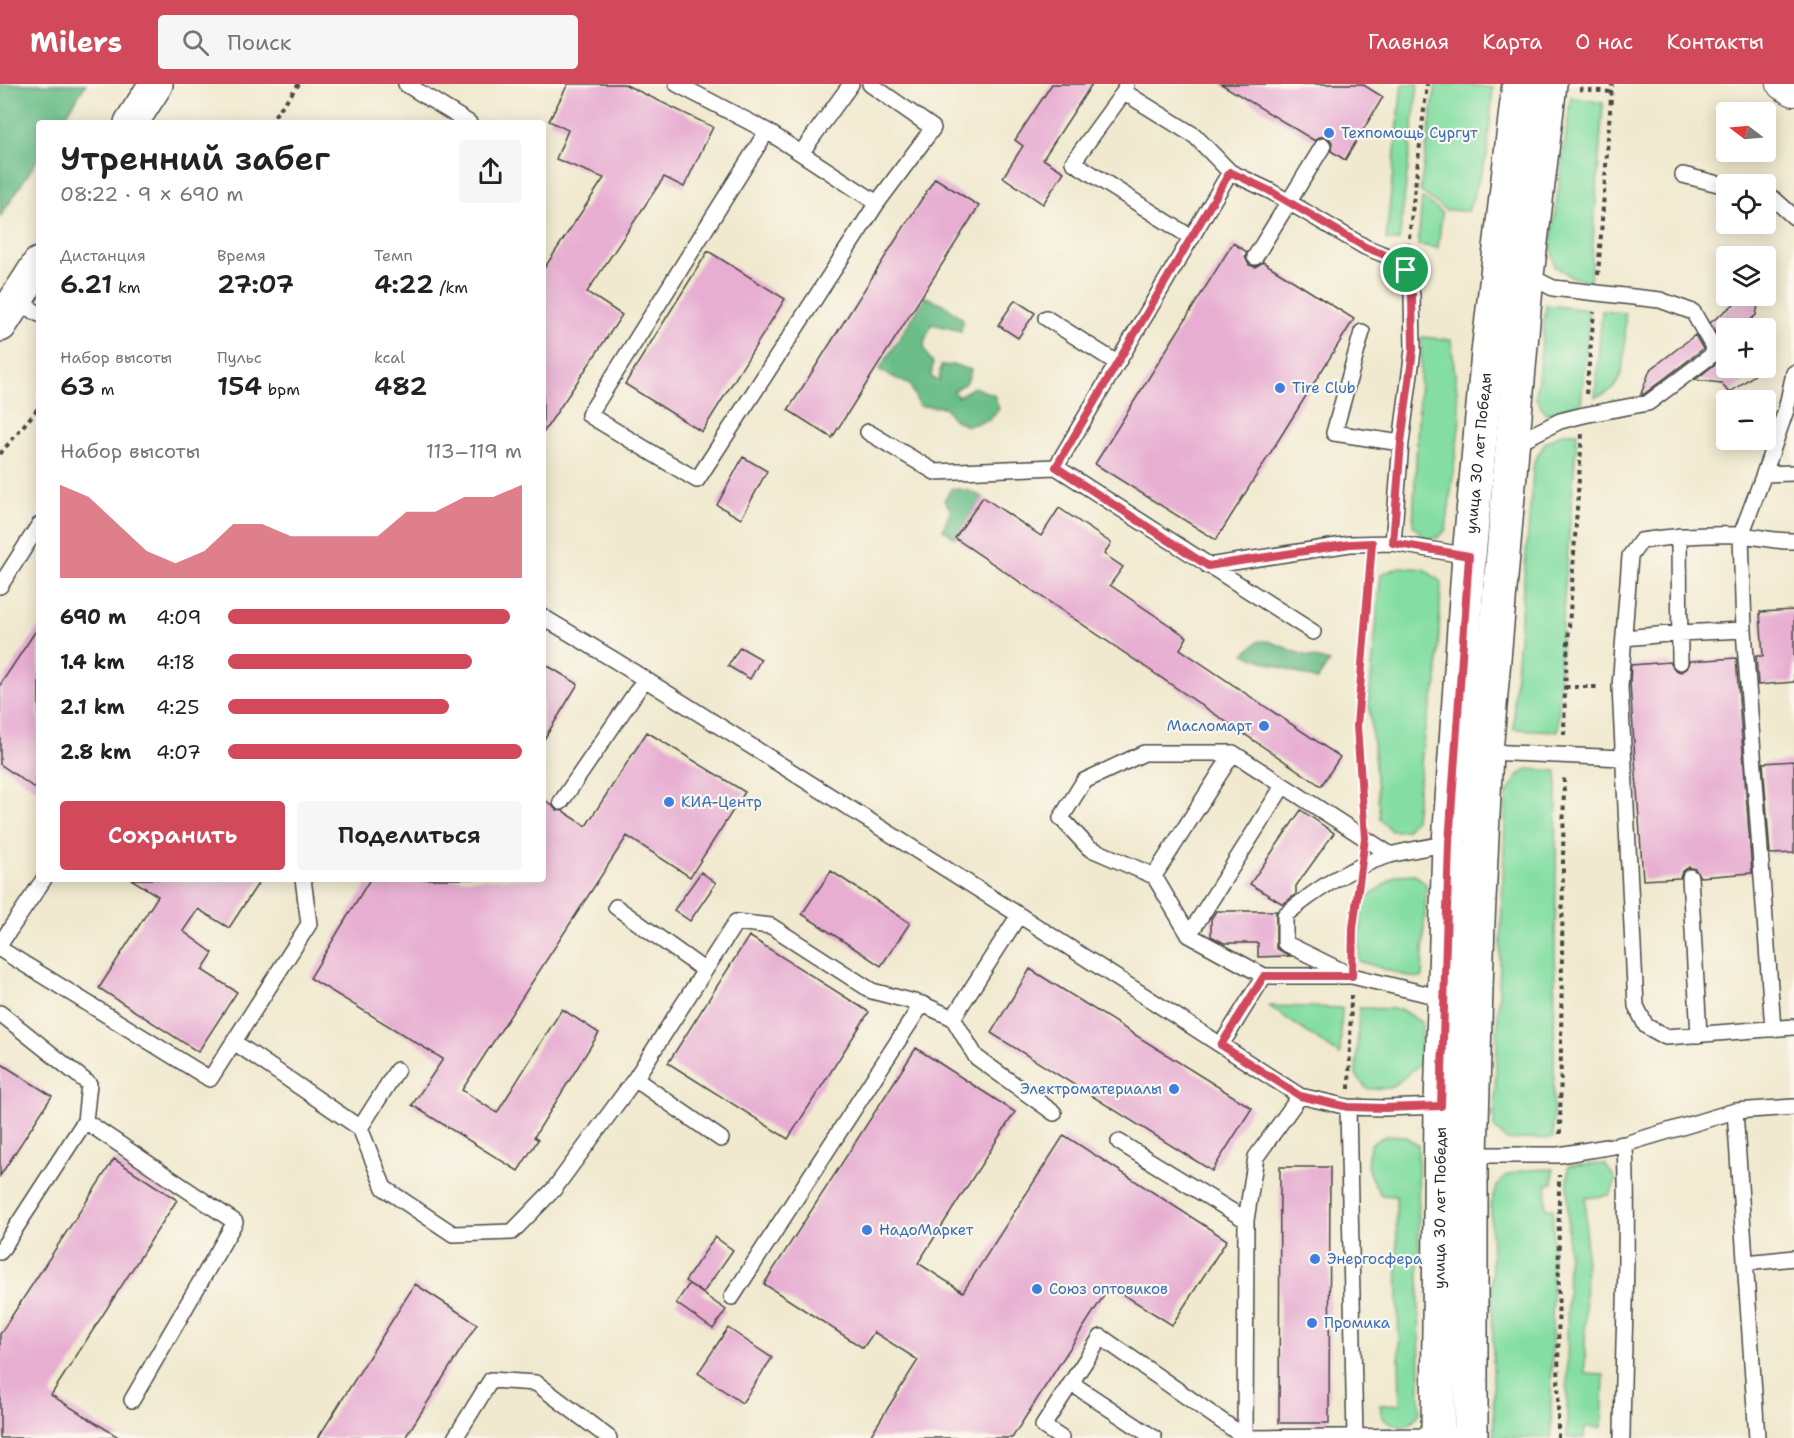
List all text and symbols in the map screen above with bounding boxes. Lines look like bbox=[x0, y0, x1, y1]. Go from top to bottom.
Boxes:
search box bbox=[158, 15, 578, 69]
text: Milers bbox=[30, 23, 122, 61]
icon: search bbox=[179, 26, 212, 59]
text: Поиск bbox=[227, 28, 292, 57]
text: Главная bbox=[1368, 28, 1449, 56]
text: Карта bbox=[1482, 28, 1542, 56]
text: О нас bbox=[1575, 28, 1633, 56]
text: Контакты bbox=[1666, 28, 1764, 56]
north arrow bbox=[1716, 102, 1776, 162]
map controls bbox=[1716, 102, 1776, 450]
place label: Техпомощь Сургут bbox=[1341, 123, 1478, 143]
marker: Техпомощь Сургут bbox=[1322, 126, 1336, 140]
text: Утренний забег bbox=[60, 136, 330, 181]
button: share bbox=[459, 140, 522, 203]
button: locate bbox=[1716, 174, 1776, 234]
text: 08:22 · 9 × 690 m bbox=[60, 181, 243, 207]
pin bbox=[1380, 244, 1431, 295]
text: Дистанция bbox=[60, 245, 146, 266]
text: Время bbox=[217, 245, 266, 266]
text: Темп bbox=[374, 245, 413, 266]
button: layers bbox=[1716, 246, 1776, 306]
icon: arrive bbox=[1389, 253, 1422, 286]
text: 6.21 bbox=[60, 266, 113, 301]
text: 27:07 bbox=[217, 266, 294, 301]
text: 4:22 bbox=[374, 266, 434, 301]
text: km bbox=[113, 277, 141, 298]
text: /km bbox=[434, 277, 468, 298]
button: + bbox=[1716, 318, 1776, 378]
text: Набор высоты bbox=[60, 347, 172, 368]
text: Пульс bbox=[217, 347, 262, 368]
text: kcal bbox=[374, 347, 405, 368]
text: 63 bbox=[60, 368, 95, 403]
text: 154 bbox=[217, 368, 262, 403]
text: 482 bbox=[374, 368, 427, 403]
street label: улица 30 лет Победы bbox=[1461, 372, 1496, 535]
place label: Tire Club bbox=[1292, 378, 1356, 398]
text: m bbox=[95, 379, 115, 400]
text: bpm bbox=[262, 379, 300, 400]
marker: Tire Club bbox=[1273, 381, 1287, 395]
button: − bbox=[1716, 390, 1776, 450]
text: Набор высоты bbox=[60, 438, 200, 464]
text: 113–119 m bbox=[426, 438, 522, 464]
text: 690 m bbox=[60, 604, 126, 630]
text: 4:09 bbox=[156, 604, 201, 630]
text: 1.4 km bbox=[60, 649, 125, 675]
text: 4:18 bbox=[156, 649, 195, 675]
text: 2.1 km bbox=[60, 694, 125, 720]
text: 4:25 bbox=[156, 694, 200, 720]
place label: Масломарт bbox=[1167, 716, 1252, 736]
marker: Масломарт bbox=[1257, 719, 1271, 733]
text: 2.8 km bbox=[60, 739, 131, 765]
text: 4:07 bbox=[156, 739, 201, 765]
place label: КИА-Центр bbox=[681, 792, 762, 812]
marker: КИА-Центр bbox=[662, 795, 676, 809]
button: Сохранить bbox=[60, 801, 285, 870]
button: Поделиться bbox=[297, 801, 522, 870]
place label: Электроматериалы bbox=[1020, 1079, 1162, 1099]
marker: Электроматериалы bbox=[1167, 1082, 1181, 1096]
street label: улица 30 лет Победы bbox=[1429, 1127, 1451, 1289]
place label: НадоМаркет bbox=[879, 1220, 974, 1240]
marker: НадоМаркет bbox=[860, 1223, 874, 1237]
place label: Энергосфера bbox=[1327, 1249, 1423, 1269]
marker: Энергосфера bbox=[1308, 1252, 1322, 1266]
place label: Союз оптовиков bbox=[1049, 1279, 1168, 1299]
marker: Союз оптовиков bbox=[1030, 1282, 1044, 1296]
place label: Промика bbox=[1324, 1313, 1391, 1333]
marker: Промика bbox=[1305, 1316, 1319, 1330]

